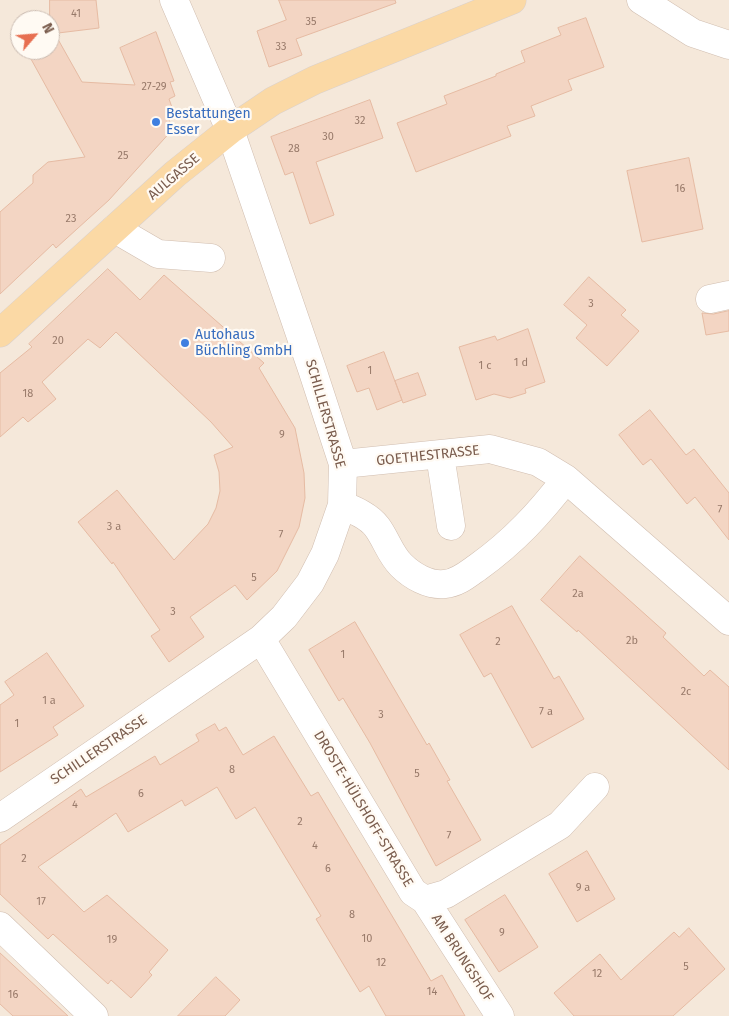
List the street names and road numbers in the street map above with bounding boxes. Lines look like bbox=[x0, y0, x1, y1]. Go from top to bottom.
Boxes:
street label: AULGASSE bbox=[145, 150, 203, 204]
street label: SCHILLERSTRASSE bbox=[301, 358, 349, 470]
street label: GOETHESTRASSE bbox=[376, 442, 480, 470]
street label: SCHILLERSTRASSE bbox=[48, 712, 150, 788]
street label: DROSTE-HÜLSHOFF-STRASSE bbox=[310, 728, 416, 890]
street label: AM BRUNGSHOF bbox=[427, 911, 497, 1005]

